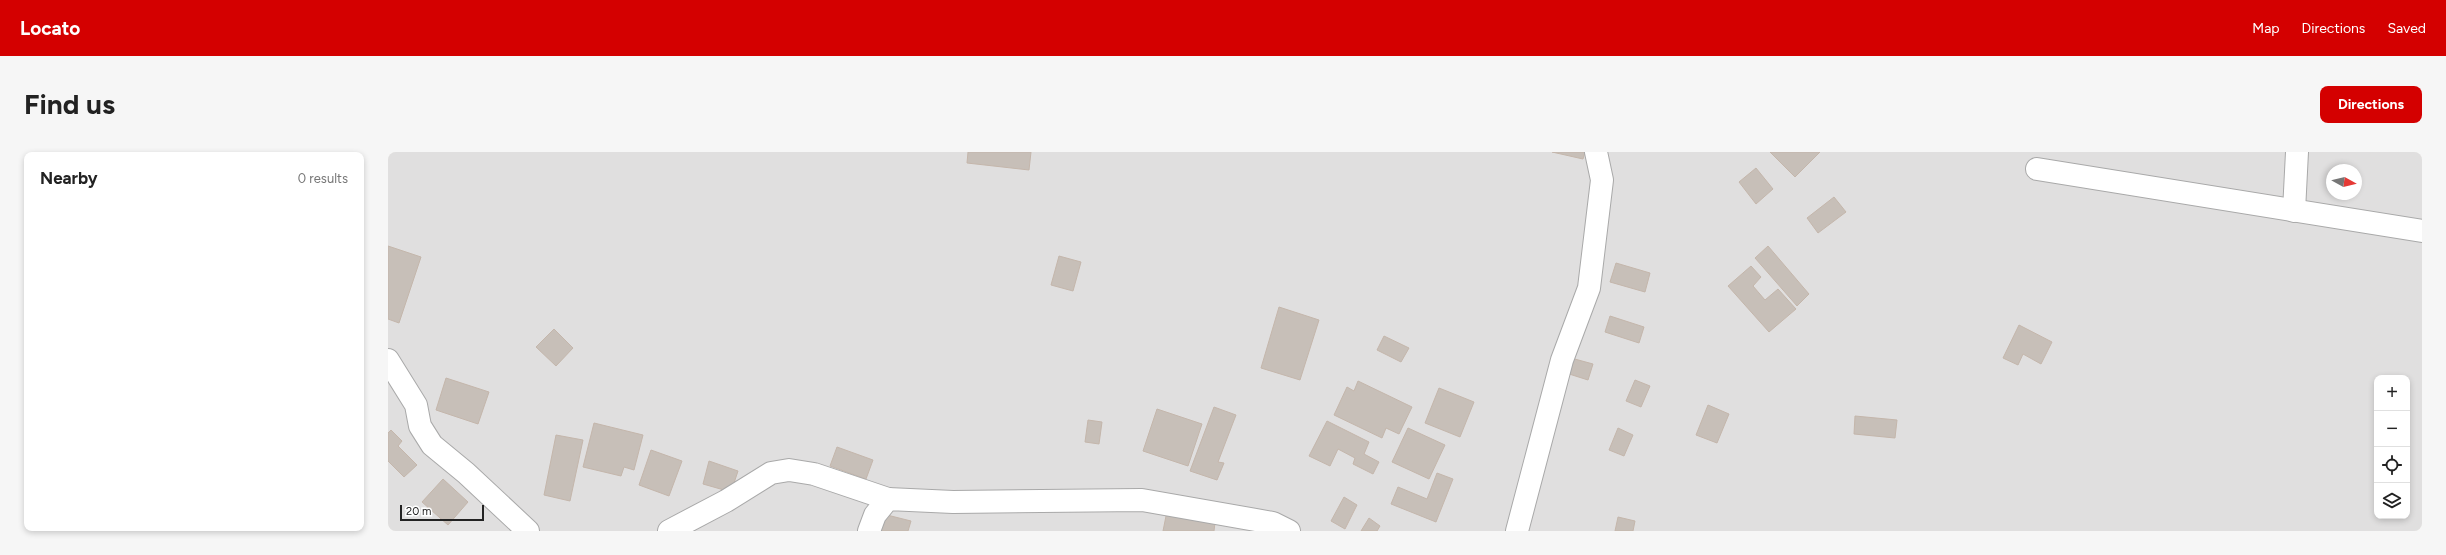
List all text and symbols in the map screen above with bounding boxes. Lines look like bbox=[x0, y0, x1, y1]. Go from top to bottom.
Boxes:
text: Locato bbox=[20, 17, 80, 40]
text: Map bbox=[2252, 20, 2280, 37]
text: Directions bbox=[2302, 20, 2365, 37]
text: Saved bbox=[2387, 20, 2426, 37]
button: Directions bbox=[2320, 86, 2422, 123]
text: Find us bbox=[24, 87, 115, 121]
north arrow bbox=[2326, 164, 2362, 200]
text: Nearby bbox=[40, 168, 98, 188]
text: 0 results bbox=[298, 171, 348, 186]
map controls bbox=[2374, 375, 2410, 519]
button: + bbox=[2374, 375, 2410, 411]
button: − bbox=[2374, 411, 2410, 447]
button: locate bbox=[2374, 447, 2410, 483]
button: layers bbox=[2374, 483, 2410, 519]
scale bar bbox=[400, 503, 484, 522]
text: 20 m bbox=[406, 505, 431, 518]

